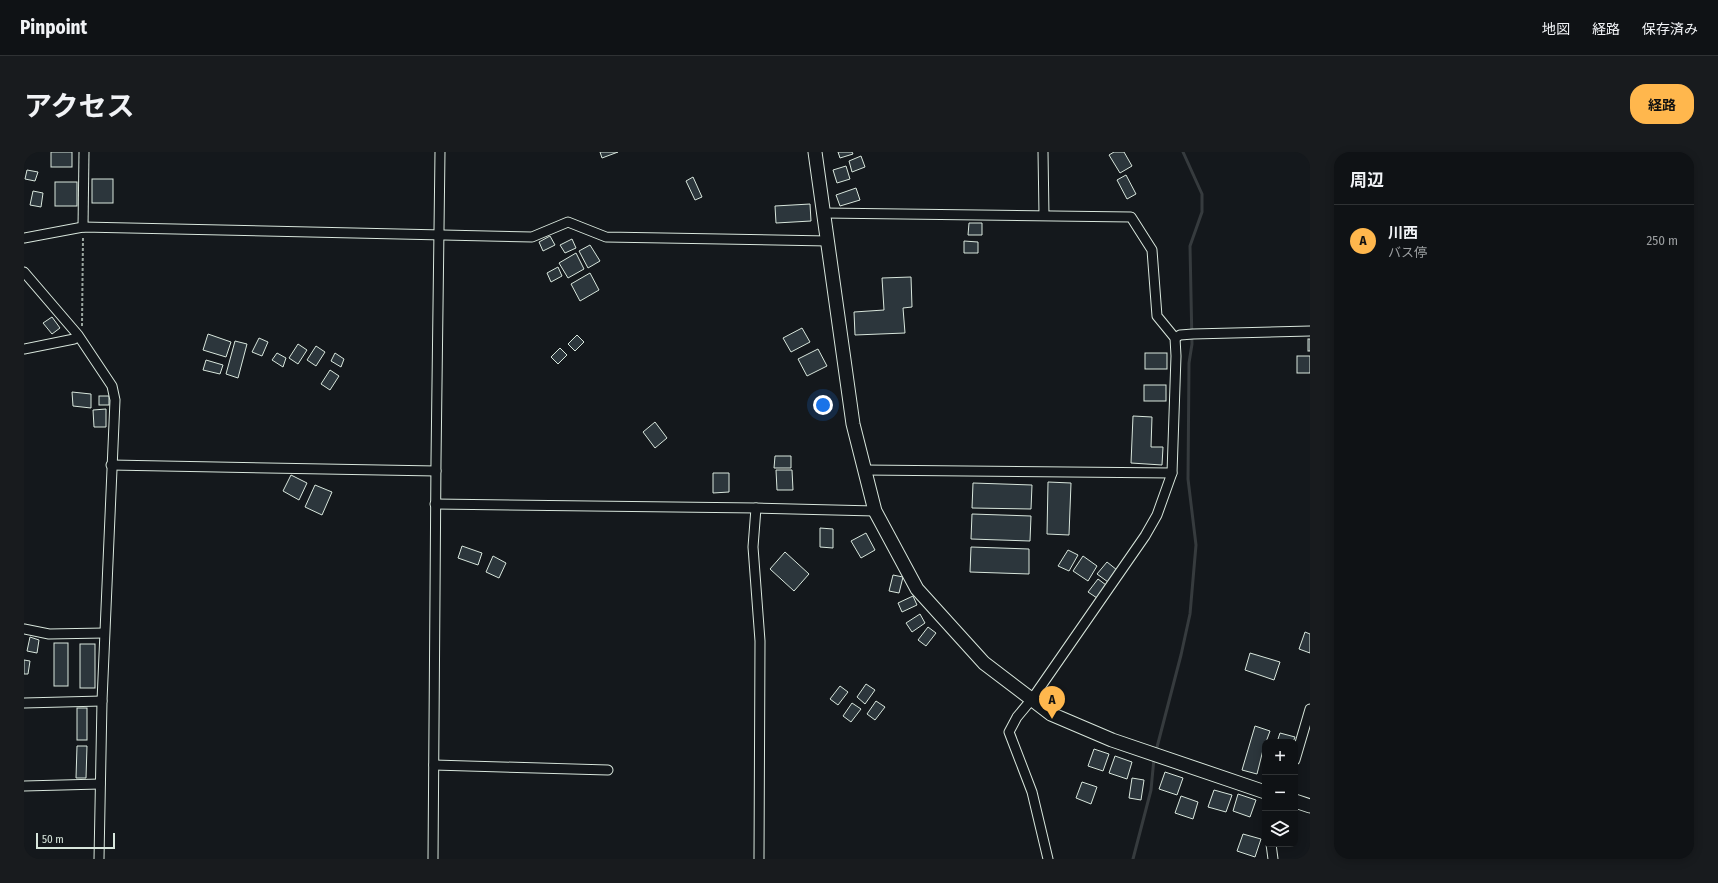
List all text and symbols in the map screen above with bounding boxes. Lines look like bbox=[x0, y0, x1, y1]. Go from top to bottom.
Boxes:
text: Pinpoint bbox=[20, 16, 87, 39]
text: 地図 bbox=[1542, 21, 1570, 38]
text: 経路 bbox=[1592, 21, 1620, 38]
text: 保存済み bbox=[1642, 21, 1698, 38]
button: 経路 bbox=[1630, 84, 1694, 124]
text: アクセス bbox=[24, 90, 135, 123]
text: 周辺 bbox=[1350, 170, 1384, 191]
text: 川西 bbox=[1388, 224, 1418, 242]
text: A bbox=[1359, 233, 1367, 248]
text: 250 m bbox=[1646, 233, 1678, 248]
text: バス停 bbox=[1388, 245, 1427, 260]
your location bbox=[813, 395, 833, 415]
pin: A bbox=[1039, 686, 1065, 719]
map controls bbox=[1262, 739, 1298, 847]
button: + bbox=[1262, 739, 1298, 775]
button: − bbox=[1262, 775, 1298, 811]
button: layers bbox=[1262, 811, 1298, 847]
scale bar bbox=[36, 831, 115, 850]
text: 50 m bbox=[42, 833, 64, 846]

